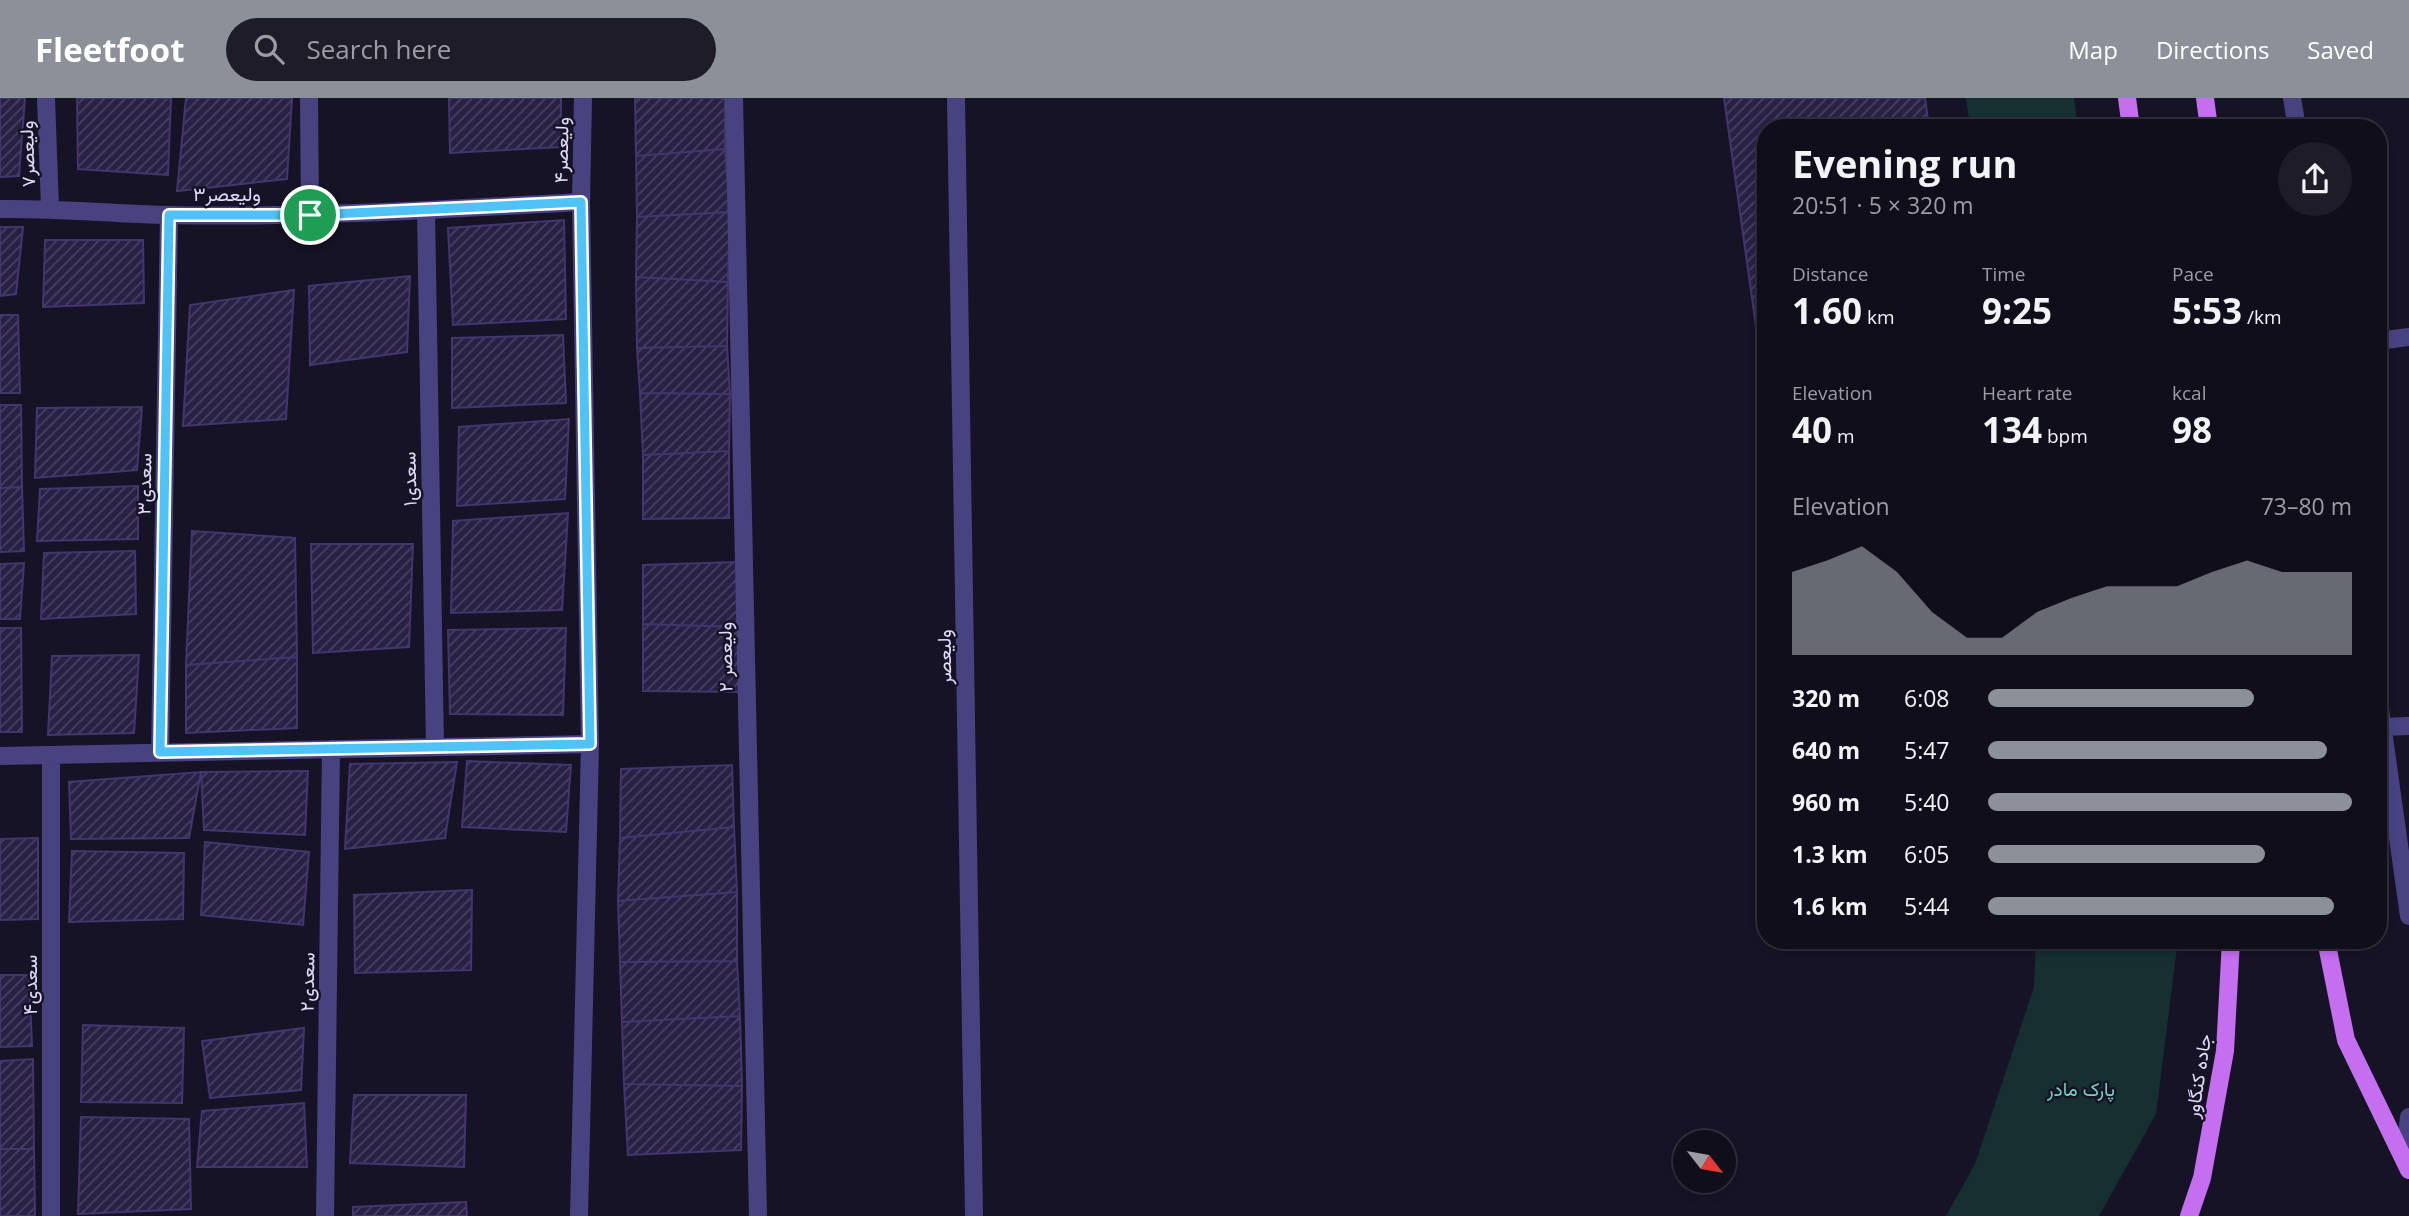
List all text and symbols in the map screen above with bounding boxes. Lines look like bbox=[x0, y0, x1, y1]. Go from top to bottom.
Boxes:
search box bbox=[226, 18, 716, 81]
text: Fleetfoot bbox=[35, 27, 184, 72]
icon: search bbox=[250, 30, 288, 68]
text: Search here bbox=[306, 31, 451, 67]
text: Map bbox=[2068, 33, 2118, 66]
text: Directions bbox=[2156, 33, 2269, 66]
text: Saved bbox=[2307, 33, 2374, 66]
street label: ولیعصر۴ bbox=[547, 117, 575, 183]
street label: ولیعصر۷ bbox=[13, 120, 41, 188]
text: Evening run bbox=[1792, 137, 2017, 189]
button: share bbox=[2278, 142, 2352, 216]
street label: ولیعصر۳ bbox=[193, 181, 261, 207]
pin bbox=[280, 185, 340, 245]
text: 20:51 · 5 × 320 m bbox=[1792, 189, 1974, 221]
icon: arrive bbox=[291, 196, 329, 234]
text: Distance bbox=[1792, 261, 1868, 287]
text: Time bbox=[1982, 261, 2026, 287]
text: Pace bbox=[2172, 261, 2214, 287]
text: 1.60 bbox=[1792, 287, 1862, 334]
text: 9:25 bbox=[1982, 287, 2052, 334]
text: 5:53 bbox=[2172, 287, 2242, 334]
text: km bbox=[1862, 304, 1895, 330]
text: /km bbox=[2242, 304, 2282, 330]
text: Elevation bbox=[1792, 380, 1873, 406]
text: Heart rate bbox=[1982, 380, 2072, 406]
text: kcal bbox=[2172, 380, 2206, 406]
text: 40 bbox=[1792, 406, 1832, 453]
text: 134 bbox=[1982, 406, 2042, 453]
text: 98 bbox=[2172, 406, 2212, 453]
text: m bbox=[1832, 423, 1855, 449]
text: bpm bbox=[2042, 423, 2088, 449]
street label: سعدی۱ bbox=[396, 451, 422, 507]
street label: سعدی۳ bbox=[130, 453, 158, 515]
text: Elevation bbox=[1792, 490, 1890, 522]
text: 73–80 m bbox=[2261, 490, 2352, 522]
street label: ولیعصر ۲ bbox=[711, 622, 739, 692]
street label: ولیعصر bbox=[931, 629, 957, 686]
text: 320 m bbox=[1792, 682, 1860, 714]
text: 6:08 bbox=[1904, 682, 1950, 714]
text: 640 m bbox=[1792, 734, 1860, 766]
text: 5:47 bbox=[1904, 734, 1950, 766]
text: 960 m bbox=[1792, 786, 1860, 818]
text: 5:40 bbox=[1904, 786, 1950, 818]
text: 1.3 km bbox=[1792, 838, 1868, 870]
text: 6:05 bbox=[1904, 838, 1950, 870]
text: 1.6 km bbox=[1792, 890, 1868, 922]
text: 5:44 bbox=[1904, 890, 1950, 922]
street label: سعدی۲ bbox=[293, 952, 321, 1012]
street label: سعدی۴ bbox=[17, 955, 43, 1015]
street label: جاده کنگاور bbox=[2178, 1032, 2217, 1121]
park label: پارک مادر bbox=[2046, 1076, 2115, 1103]
north arrow bbox=[1673, 1130, 1736, 1194]
map controls bbox=[1673, 1130, 1736, 1193]

